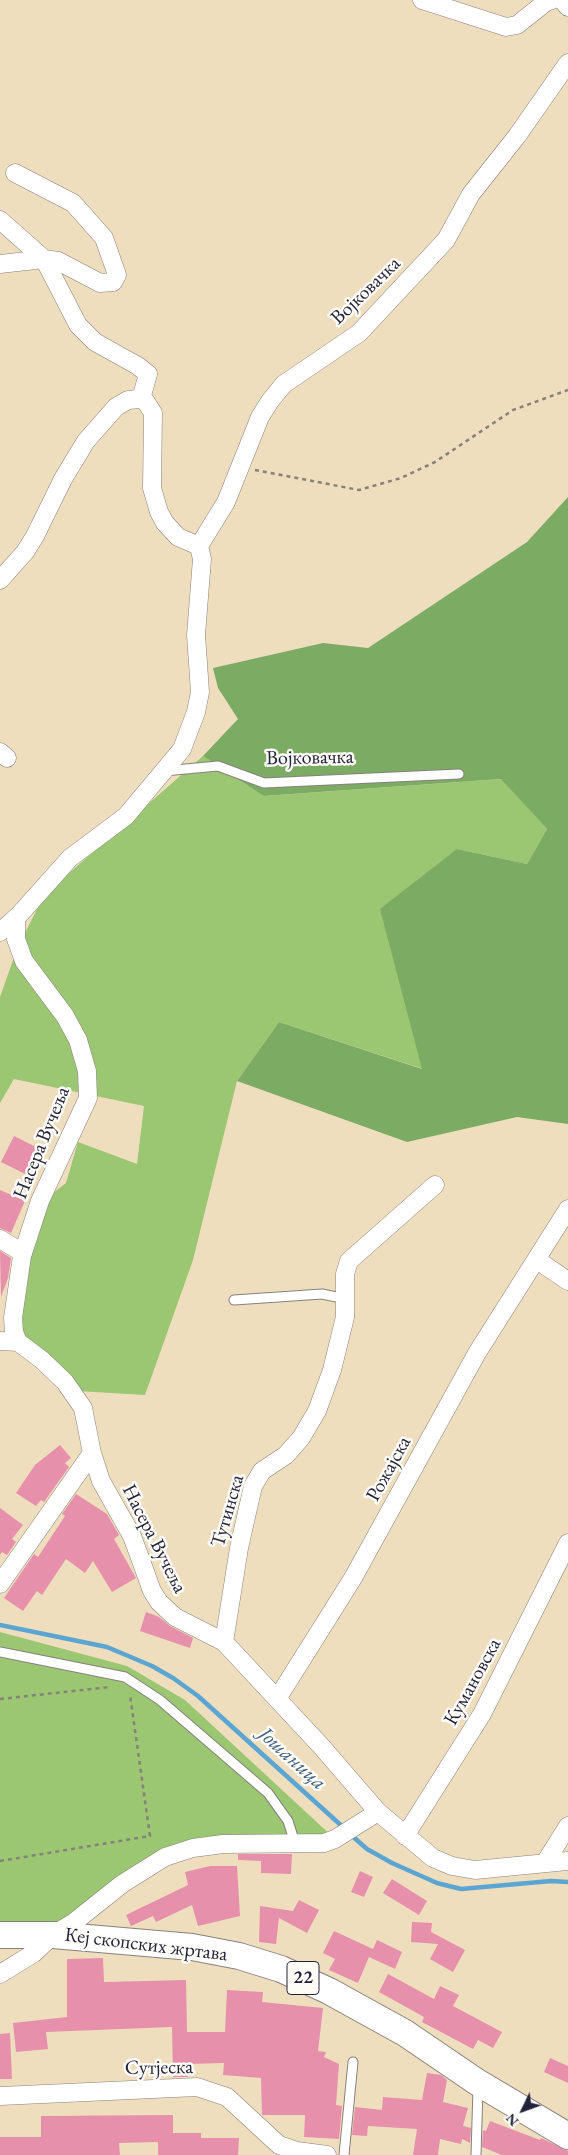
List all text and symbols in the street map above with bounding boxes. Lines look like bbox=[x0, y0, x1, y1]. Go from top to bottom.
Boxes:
street label: Војковачка bbox=[326, 252, 406, 330]
street label: Војковачка bbox=[266, 745, 354, 771]
street label: Насера Вучеља bbox=[9, 1083, 75, 1203]
street label: Рожајска bbox=[361, 1432, 417, 1506]
street label: Тутинска bbox=[206, 1472, 250, 1550]
street label: Насера Вучеља bbox=[116, 1481, 192, 1597]
street label: Кумановска bbox=[439, 1634, 507, 1730]
water label: Јошаница bbox=[253, 1722, 331, 1796]
street label: Кеј скопских жртава bbox=[63, 1923, 229, 1967]
road number: 22 bbox=[287, 1962, 319, 1995]
street label: Сутјеска bbox=[125, 2055, 193, 2081]
north arrow bbox=[498, 2085, 548, 2135]
text: N bbox=[501, 2110, 522, 2130]

